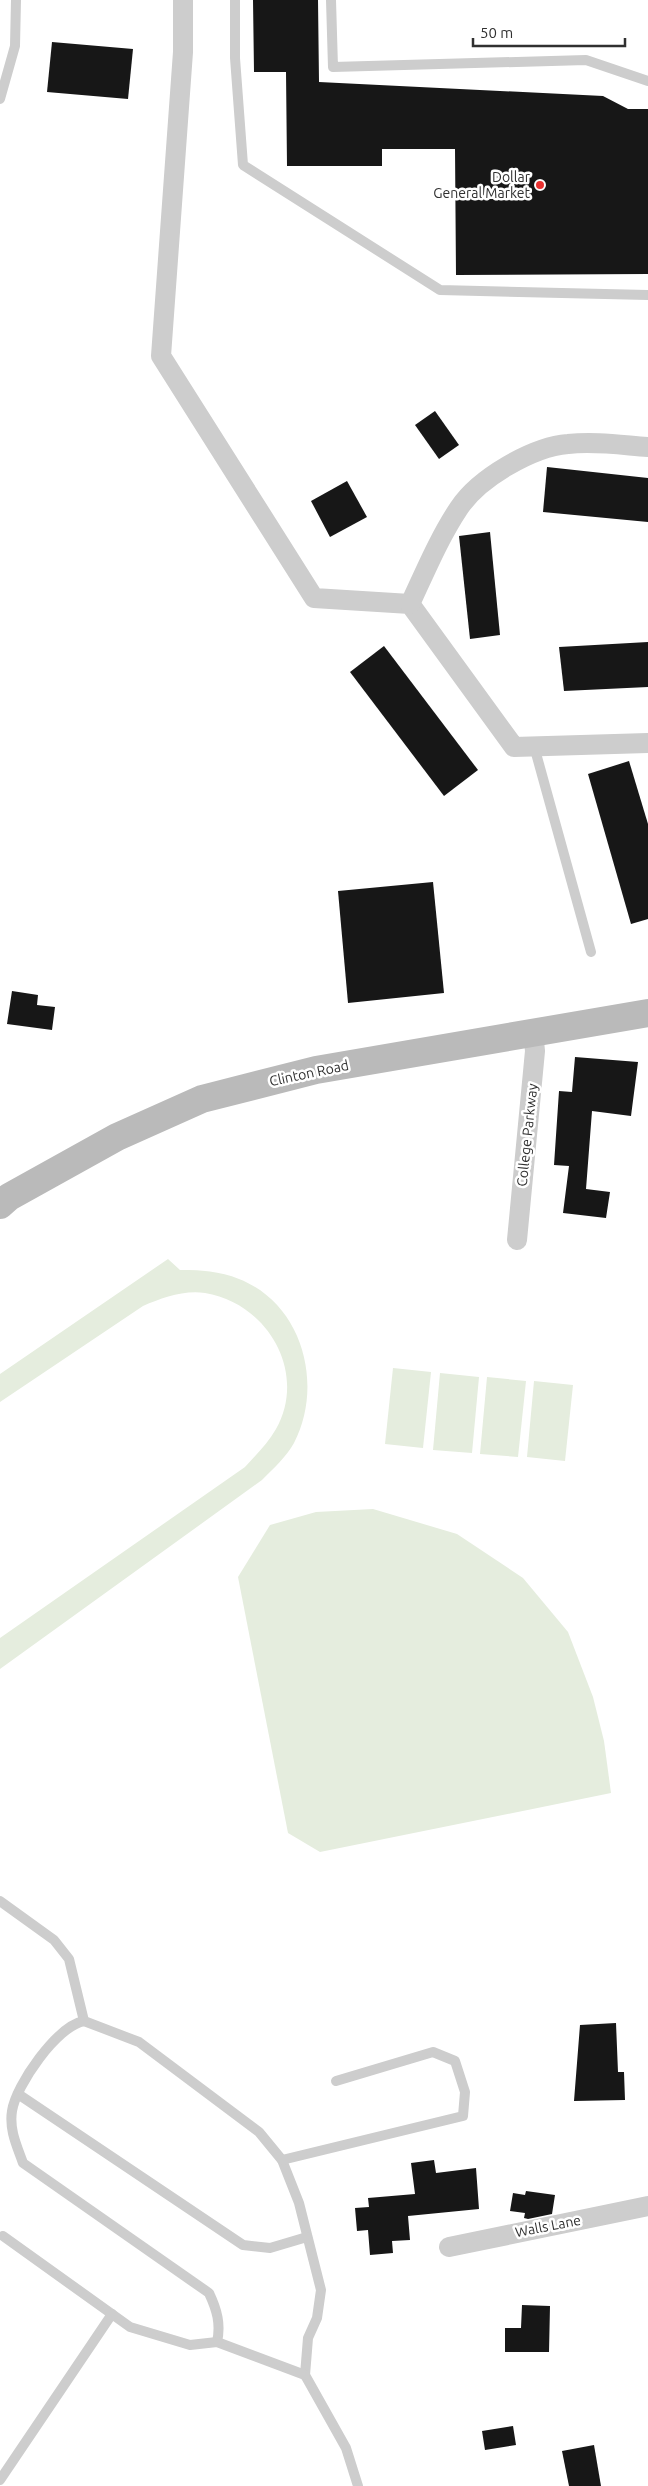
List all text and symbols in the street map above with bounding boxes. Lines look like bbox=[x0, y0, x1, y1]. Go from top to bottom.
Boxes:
scale bar bbox=[473, 15, 626, 47]
text: 50 m bbox=[480, 24, 513, 41]
place label: Dollar General Market bbox=[433, 169, 531, 201]
marker: Dollar General Market bbox=[534, 179, 546, 191]
street label: Clinton Road bbox=[268, 1057, 350, 1089]
street label: College Parkway bbox=[514, 1082, 540, 1187]
street label: Walls Lane bbox=[514, 2212, 582, 2240]

